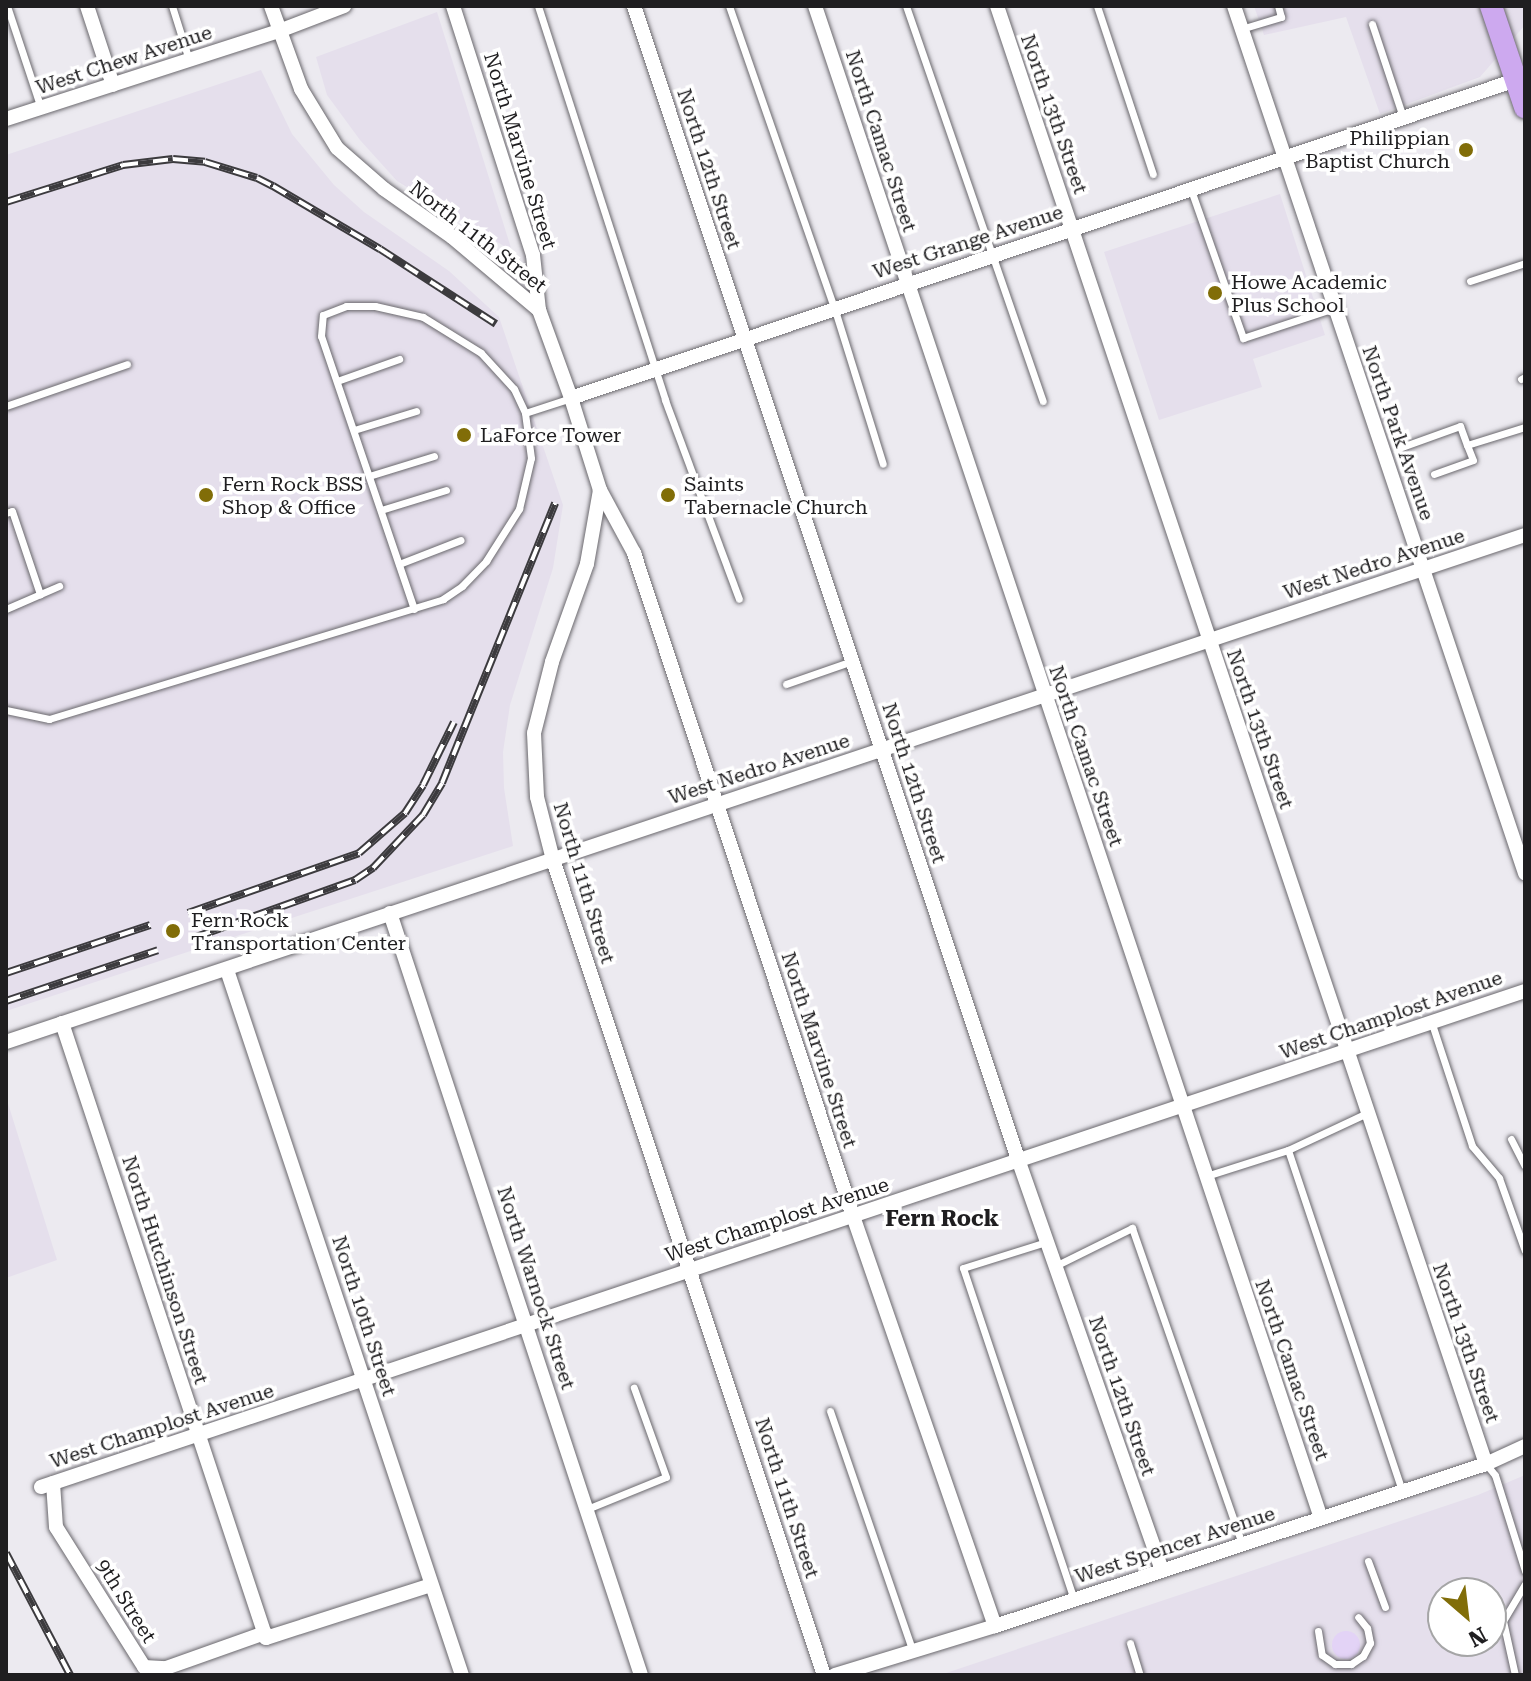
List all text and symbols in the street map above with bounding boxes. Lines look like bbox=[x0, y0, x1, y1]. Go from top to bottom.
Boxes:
street label: West Chew Avenue bbox=[33, 20, 215, 100]
street label: North 13th Street bbox=[1015, 31, 1093, 197]
street label: North Camac Street bbox=[840, 47, 922, 235]
street label: North Marvine Street bbox=[479, 50, 561, 252]
street label: North 12th Street bbox=[672, 86, 746, 252]
place label: Philippian Baptist Church bbox=[1305, 126, 1450, 173]
marker: Philippian Baptist Church bbox=[1457, 141, 1475, 159]
street label: North 11th Street bbox=[405, 176, 551, 298]
street label: West Grange Avenue bbox=[870, 200, 1066, 284]
place label: Howe Academic Plus School bbox=[1231, 270, 1387, 317]
marker: Howe Academic Plus School bbox=[1206, 284, 1224, 302]
street label: North Park Avenue bbox=[1357, 343, 1439, 523]
place label: LaForce Tower bbox=[480, 423, 621, 447]
marker: LaForce Tower bbox=[455, 426, 473, 444]
place label: Fern Rock BSS Shop & Office bbox=[222, 472, 363, 519]
place label: Saints Tabernacle Church bbox=[684, 472, 868, 519]
marker: Fern Rock BSS Shop & Office bbox=[197, 486, 215, 504]
marker: Saints Tabernacle Church bbox=[659, 486, 677, 504]
street label: West Nedro Avenue bbox=[1280, 523, 1468, 605]
street label: North 13th Street bbox=[1221, 646, 1299, 812]
street label: North Camac Street bbox=[1044, 662, 1128, 850]
street label: North 12th Street bbox=[877, 700, 951, 866]
street label: West Nedro Avenue bbox=[665, 728, 853, 810]
street label: North 11th Street bbox=[548, 800, 620, 966]
place label: Fern Rock Transportation Center bbox=[191, 908, 406, 955]
marker: Fern Rock Transportation Center bbox=[162, 920, 184, 942]
street label: North Marvine Street bbox=[776, 949, 862, 1151]
street label: West Champlost Avenue bbox=[1276, 966, 1506, 1064]
street label: North Hutchinson Street bbox=[117, 1153, 213, 1387]
street label: West Champlost Avenue bbox=[662, 1172, 892, 1268]
street label: North Warnock Street bbox=[492, 1183, 580, 1393]
district label: Fern Rock bbox=[885, 1206, 999, 1232]
street label: North 10th Street bbox=[327, 1233, 401, 1399]
street label: North 13th Street bbox=[1427, 1260, 1505, 1426]
street label: North Camac Street bbox=[1250, 1276, 1334, 1464]
street label: North 12th Street bbox=[1083, 1313, 1161, 1479]
street label: West Champlost Avenue bbox=[47, 1378, 277, 1474]
street label: North 11th Street bbox=[750, 1415, 824, 1581]
street label: West Spencer Avenue bbox=[1072, 1501, 1278, 1589]
street label: 9th Street bbox=[91, 1555, 161, 1647]
north arrow bbox=[1427, 1577, 1507, 1657]
text: N bbox=[1464, 1622, 1491, 1652]

